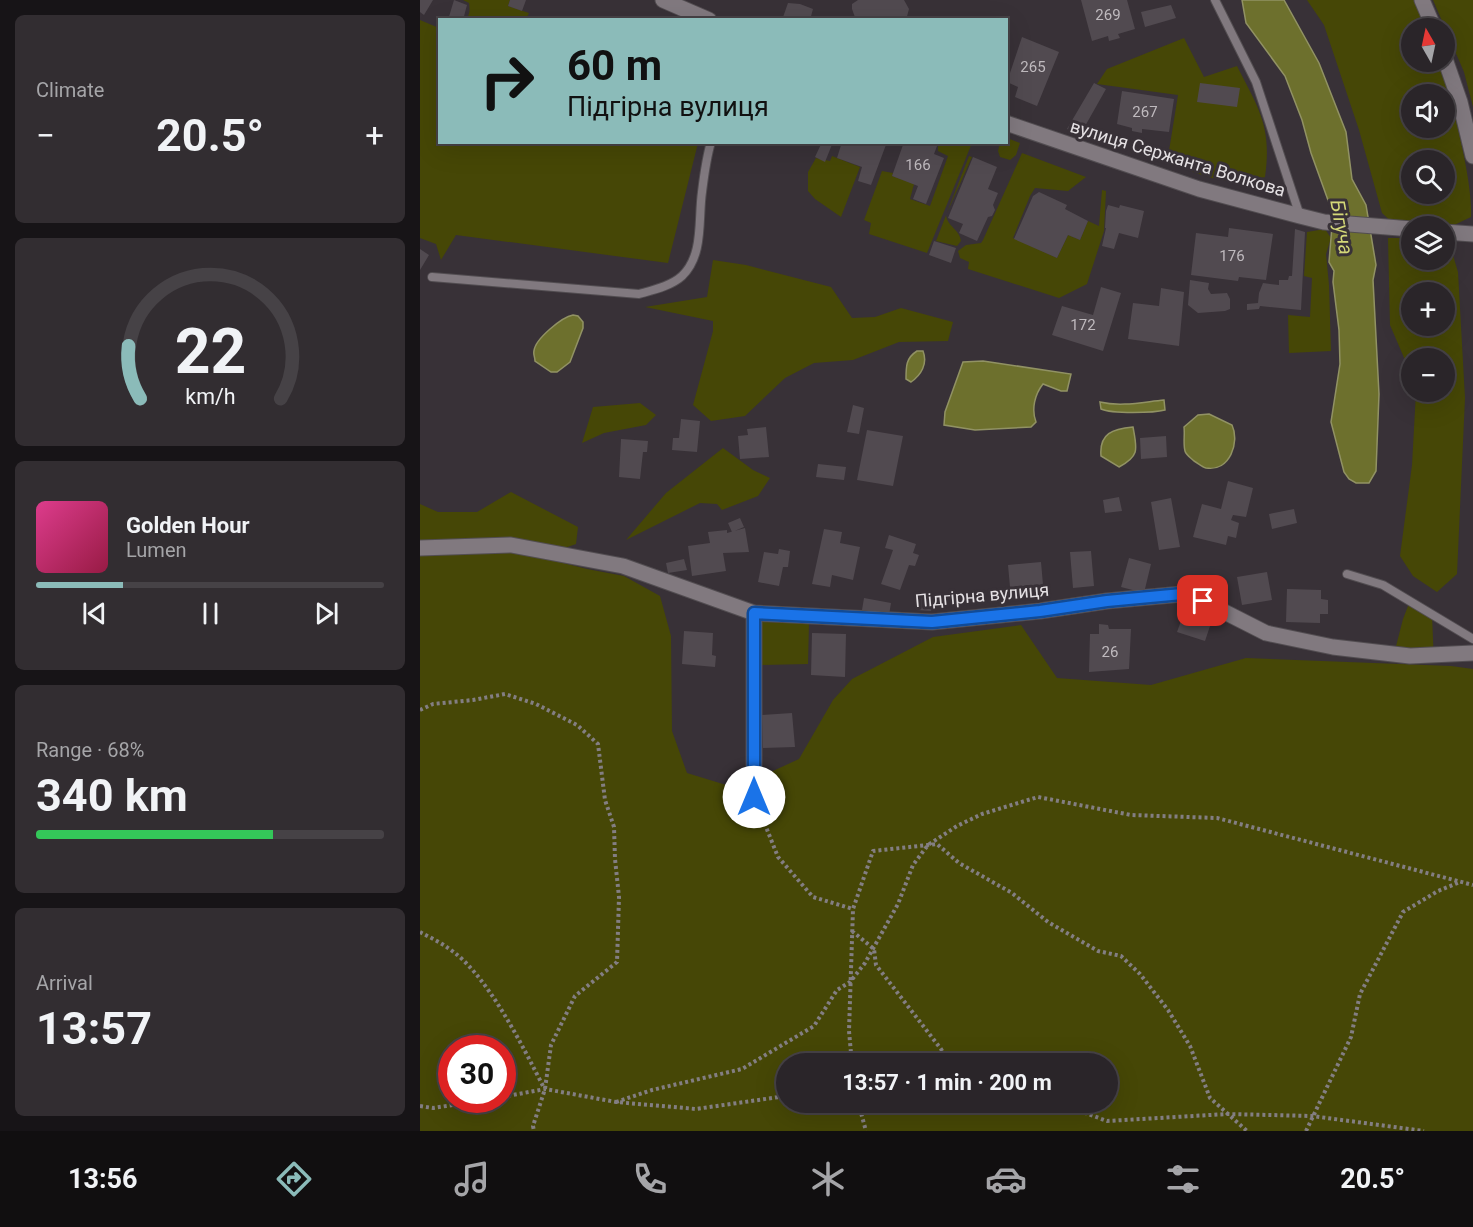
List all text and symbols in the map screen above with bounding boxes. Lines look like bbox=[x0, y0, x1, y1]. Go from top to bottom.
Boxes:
house number: 269 bbox=[1095, 6, 1121, 24]
north arrow bbox=[1401, 18, 1455, 72]
map controls bbox=[1401, 18, 1455, 402]
text: 60 m bbox=[567, 41, 662, 90]
icon: right bbox=[468, 42, 546, 120]
house number: 265 bbox=[1020, 58, 1046, 76]
text: Climate bbox=[36, 78, 104, 102]
button: sound bbox=[1401, 84, 1455, 138]
text: Підгірна вулиця bbox=[567, 91, 769, 123]
house number: 267 bbox=[1132, 103, 1158, 121]
text: 20.5° bbox=[156, 109, 264, 162]
street label: вулиця Сержанта Волкова bbox=[1068, 115, 1288, 201]
text: − bbox=[36, 116, 55, 155]
text: + bbox=[365, 116, 384, 155]
button: search bbox=[1401, 150, 1455, 204]
house number: 166 bbox=[905, 156, 931, 174]
water label: Бігуча bbox=[1325, 198, 1359, 256]
button: layers bbox=[1401, 216, 1455, 270]
house number: 176 bbox=[1219, 247, 1245, 265]
button: + bbox=[1401, 282, 1455, 336]
text: 22 bbox=[174, 315, 246, 388]
house number: 172 bbox=[1070, 316, 1096, 334]
button: − bbox=[1401, 348, 1455, 402]
text: km/h bbox=[185, 385, 235, 410]
text: Golden Hour bbox=[126, 513, 250, 538]
text: Lumen bbox=[126, 538, 187, 562]
pin bbox=[1177, 575, 1228, 626]
street label: Підгірна вулиця bbox=[914, 579, 1050, 611]
icon: arrive bbox=[1186, 584, 1219, 617]
icon: previous bbox=[78, 597, 111, 630]
icon: pause bbox=[194, 597, 227, 630]
icon: next bbox=[310, 597, 343, 630]
house number: 26 bbox=[1102, 643, 1118, 661]
text: Range · 68% bbox=[36, 738, 144, 762]
position arrow bbox=[722, 765, 786, 829]
text: 340 km bbox=[36, 769, 188, 822]
text: Arrival bbox=[36, 971, 93, 995]
text: 13:57 bbox=[36, 1002, 152, 1055]
speed limit sign: 30 bbox=[438, 1035, 516, 1113]
text: 13:57 · 1 min · 200 m bbox=[842, 1070, 1052, 1095]
icon: directions bbox=[273, 1158, 315, 1200]
icon: music bbox=[451, 1158, 493, 1200]
icon: phone bbox=[629, 1158, 671, 1200]
icon: climate bbox=[807, 1158, 849, 1200]
icon: car bbox=[985, 1158, 1027, 1200]
icon: filters bbox=[1162, 1158, 1204, 1200]
text: 13:56 bbox=[68, 1163, 137, 1195]
text: 20.5° bbox=[1340, 1163, 1405, 1195]

